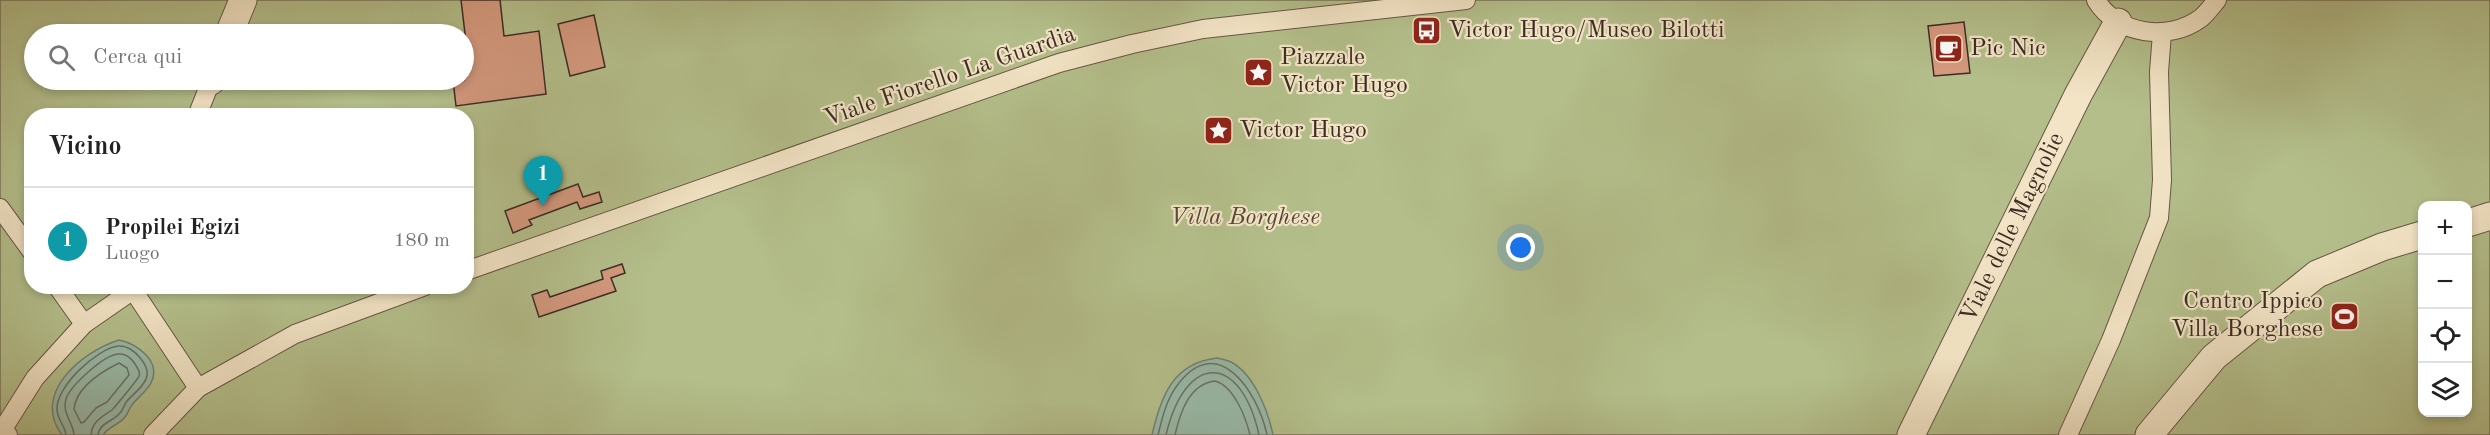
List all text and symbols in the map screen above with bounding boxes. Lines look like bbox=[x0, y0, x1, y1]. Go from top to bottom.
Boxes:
bus stop icon: Victor Hugo/Museo Bilotti bbox=[1411, 15, 1443, 47]
place label: Victor Hugo/Museo Bilotti bbox=[1448, 19, 1724, 43]
street label: Viale Fiorello La Guardia bbox=[821, 23, 1079, 131]
search box bbox=[24, 24, 474, 90]
cafe icon: Pic Nic bbox=[1933, 33, 1965, 65]
place label: Pic Nic bbox=[1970, 37, 2045, 61]
icon: search bbox=[45, 41, 78, 74]
text: Cerca qui bbox=[93, 46, 182, 68]
place label: Piazzale Victor Hugo bbox=[1280, 46, 1408, 98]
place icon: Piazzale Victor Hugo bbox=[1243, 56, 1275, 88]
place icon: Victor Hugo bbox=[1202, 115, 1234, 147]
place label: Victor Hugo bbox=[1239, 119, 1367, 143]
street label: Viale delle Magnolie bbox=[1957, 129, 2069, 327]
text: Vicino bbox=[48, 134, 122, 160]
pin: 1 bbox=[524, 156, 562, 206]
map controls bbox=[2418, 201, 2472, 417]
button: + bbox=[2418, 201, 2472, 255]
park label: Villa Borghese bbox=[1170, 206, 1320, 230]
text: Propilei Egizi bbox=[105, 217, 240, 239]
text: 1 bbox=[62, 231, 73, 251]
text: 180 m bbox=[394, 231, 450, 251]
your location bbox=[1506, 233, 1535, 262]
text: Luogo bbox=[105, 244, 160, 264]
button: − bbox=[2418, 255, 2472, 309]
place label: Centro Ippico Villa Borghese bbox=[2171, 290, 2323, 342]
sports icon: Centro Ippico Villa Borghese bbox=[2328, 300, 2360, 332]
button: locate bbox=[2418, 309, 2472, 363]
button: layers bbox=[2418, 363, 2472, 417]

